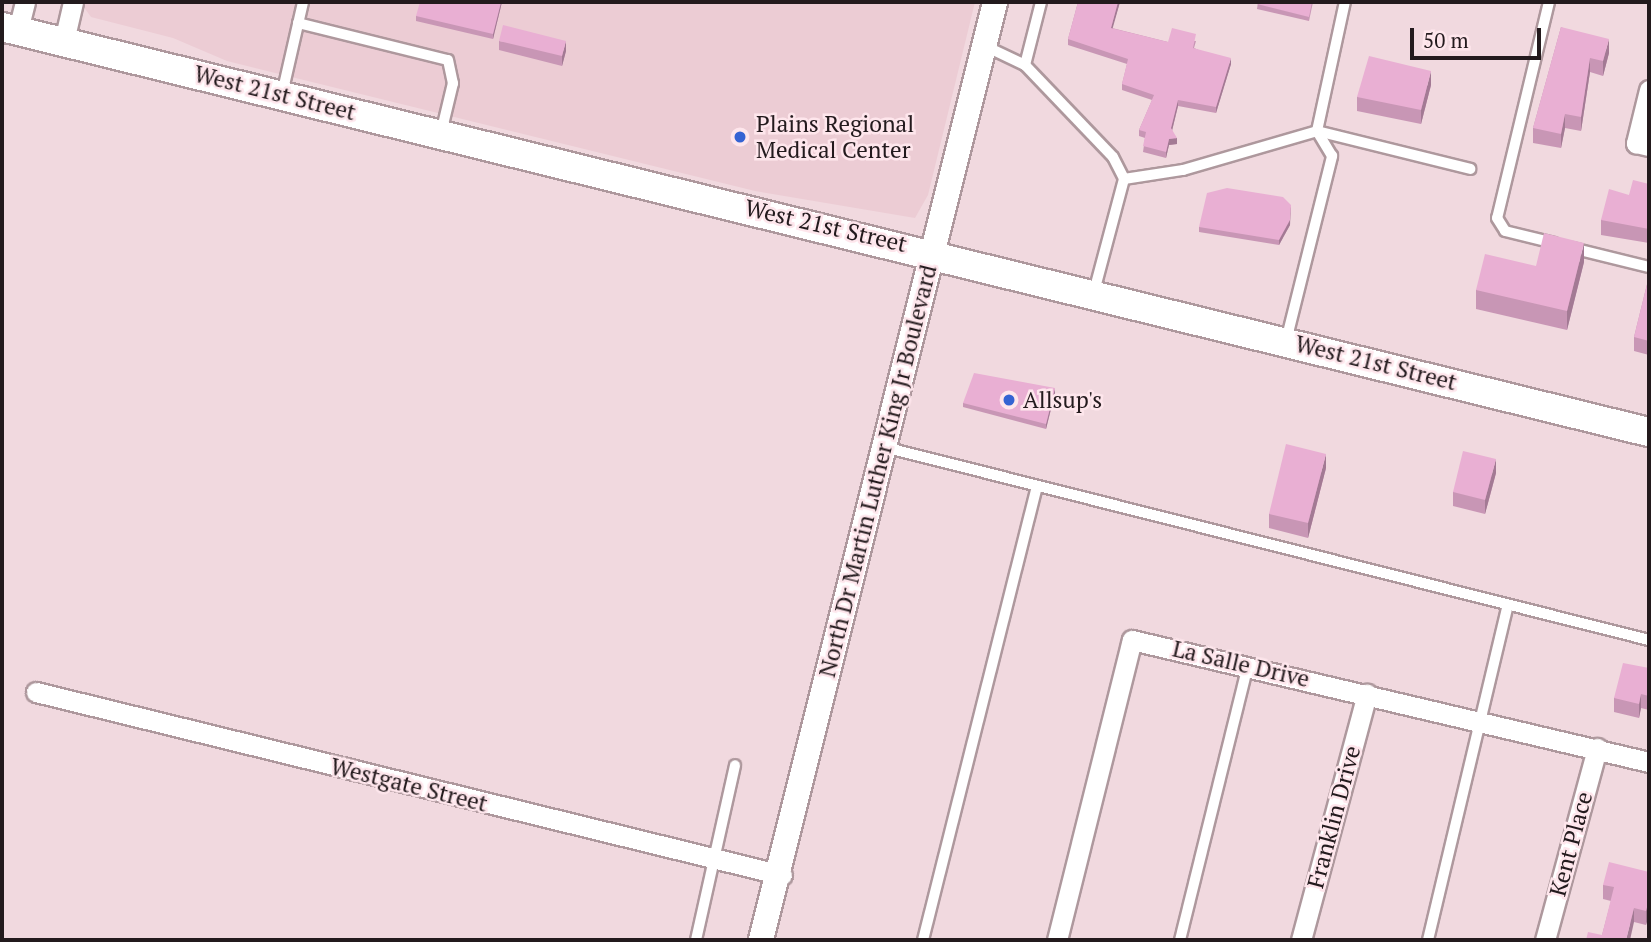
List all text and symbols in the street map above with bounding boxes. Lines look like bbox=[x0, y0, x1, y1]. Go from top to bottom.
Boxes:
scale bar bbox=[1413, 14, 1544, 58]
text: 50 m bbox=[1423, 26, 1469, 54]
street label: West 21st Street bbox=[191, 60, 359, 126]
place label: Plains Regional Medical Center bbox=[756, 110, 914, 164]
marker: Plains Regional Medical Center bbox=[730, 127, 750, 147]
street label: West 21st Street bbox=[742, 194, 910, 258]
street label: North Dr Martin Luther King Jr Boulevard bbox=[813, 262, 943, 680]
street label: West 21st Street bbox=[1292, 330, 1460, 396]
place label: Allsup's bbox=[1023, 386, 1102, 414]
marker: Allsup's bbox=[1001, 392, 1017, 408]
street label: La Salle Drive bbox=[1170, 635, 1312, 693]
street label: Franklin Drive bbox=[1302, 743, 1366, 891]
street label: Westgate Street bbox=[328, 752, 490, 818]
street label: Kent Place bbox=[1544, 789, 1598, 899]

